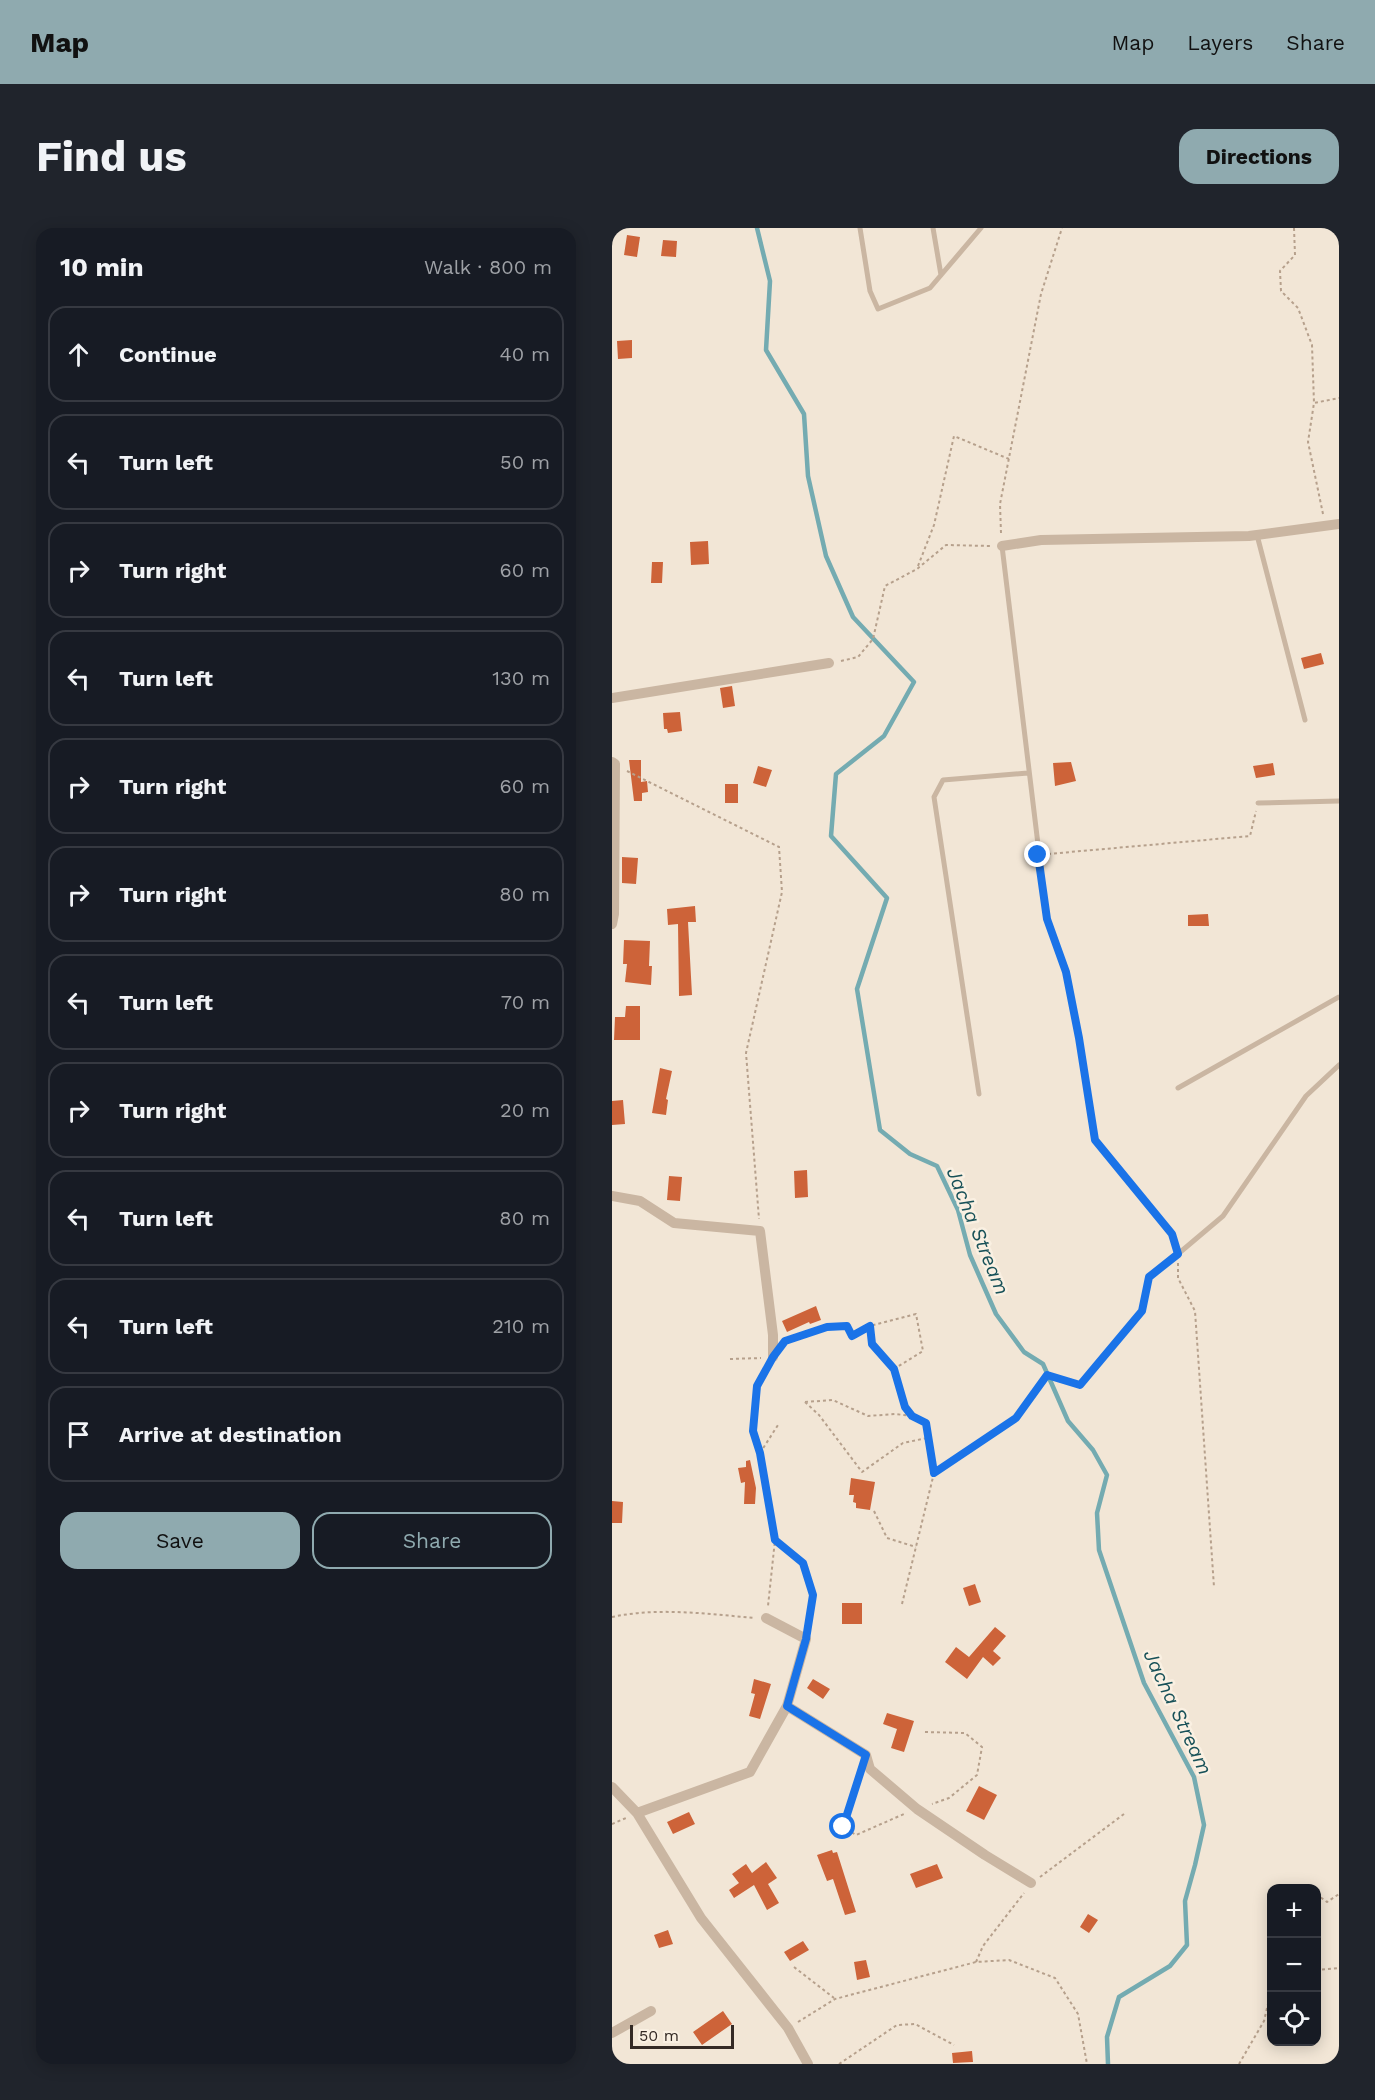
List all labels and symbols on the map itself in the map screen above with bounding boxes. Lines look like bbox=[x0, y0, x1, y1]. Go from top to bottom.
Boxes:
route end bbox=[1024, 841, 1050, 867]
water label: Jacha Stream bbox=[942, 1164, 1014, 1298]
water label: Jacha Stream bbox=[1139, 1646, 1217, 1778]
route start bbox=[829, 1813, 855, 1839]
scale bar bbox=[630, 2022, 734, 2050]

